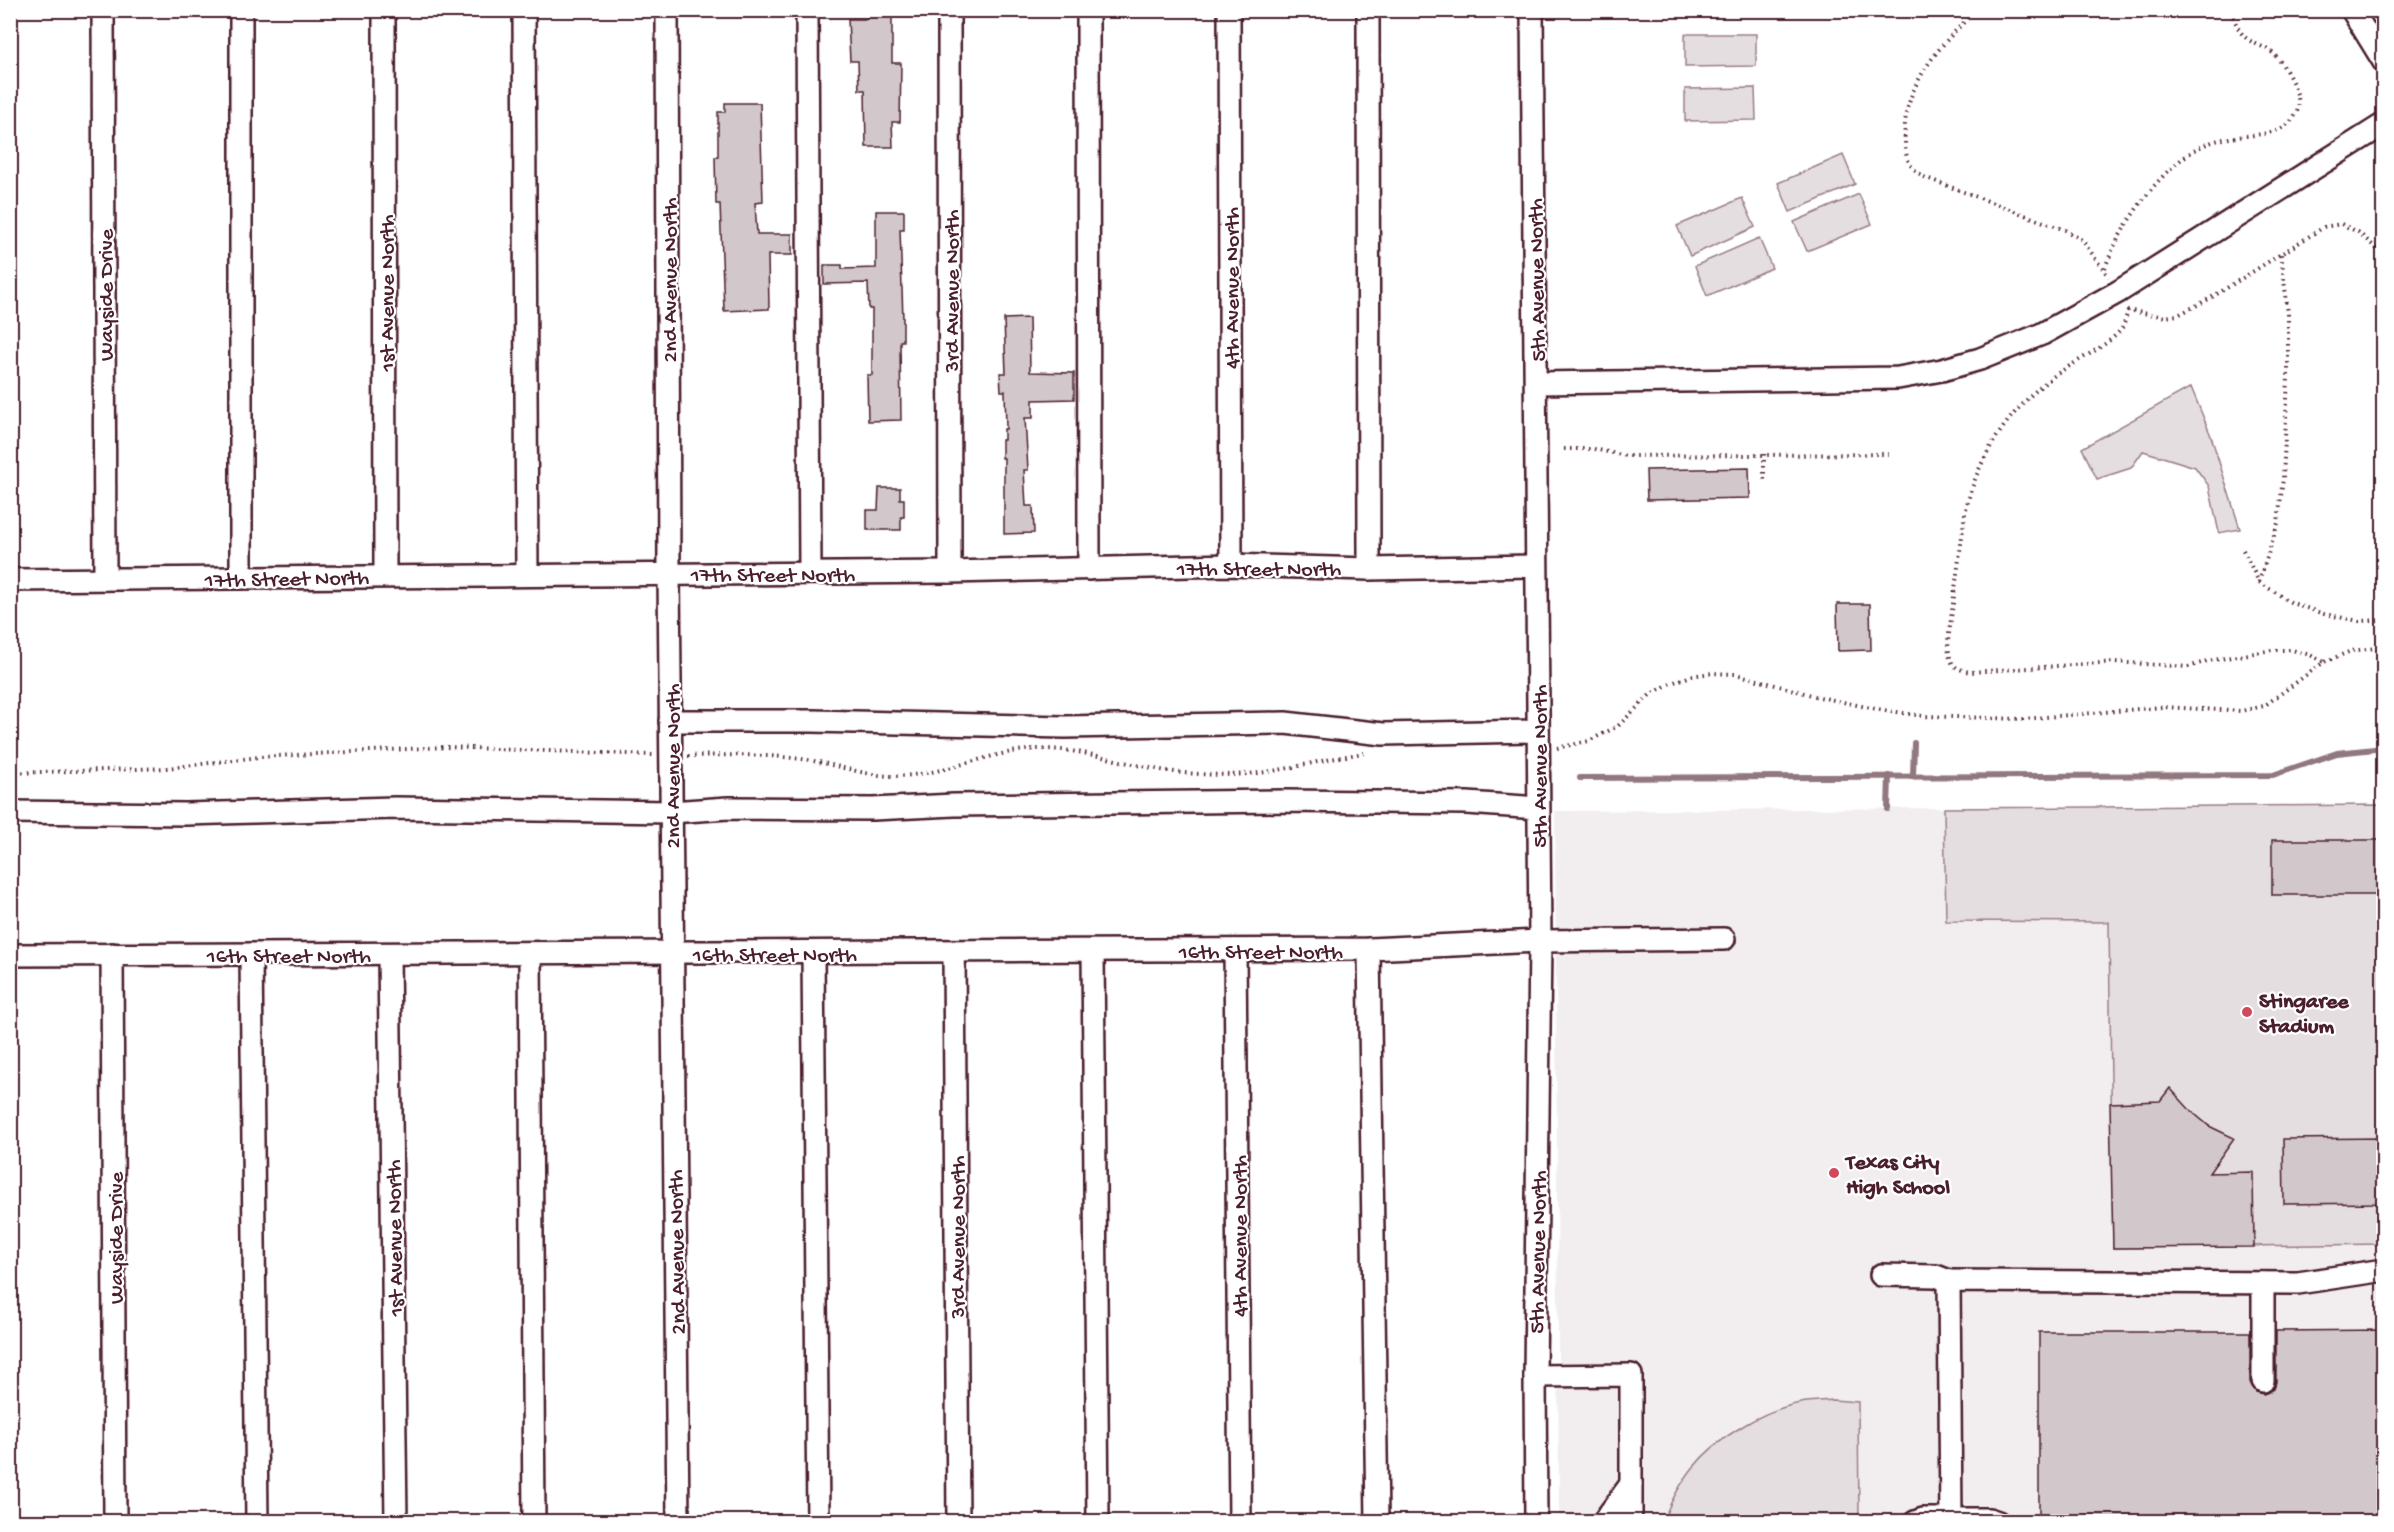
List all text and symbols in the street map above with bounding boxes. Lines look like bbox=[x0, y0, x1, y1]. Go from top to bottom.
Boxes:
street label: 2nd Avenue North bbox=[659, 197, 685, 363]
street label: 5th Avenue North bbox=[1525, 198, 1553, 362]
street label: 4th Avenue North bbox=[1221, 207, 1247, 369]
street label: 3rd Avenue North bbox=[941, 209, 967, 374]
street label: 1st Avenue North bbox=[376, 214, 402, 372]
street label: Wayside Drive bbox=[95, 228, 121, 361]
street label: 17th Street North bbox=[1176, 558, 1341, 584]
street label: 17th Street North bbox=[690, 564, 855, 590]
street label: 17th Street North bbox=[204, 567, 370, 595]
street label: 2nd Avenue North bbox=[662, 683, 688, 849]
street label: 5th Avenue North bbox=[1529, 684, 1555, 848]
street label: 16th Street North bbox=[1178, 941, 1343, 967]
street label: 16th Street North bbox=[692, 944, 857, 970]
street label: 16th Street North bbox=[206, 945, 371, 971]
place label: Stingaree Stadium bbox=[2259, 990, 2349, 1041]
marker: Stingaree Stadium bbox=[2240, 1005, 2254, 1019]
place label: Texas City High School bbox=[1844, 1151, 1950, 1202]
street label: 3rd Avenue North bbox=[947, 1155, 973, 1320]
street label: 4th Avenue North bbox=[1229, 1155, 1255, 1317]
street label: 1st Avenue North bbox=[383, 1159, 411, 1318]
marker: Texas City High School bbox=[1827, 1166, 1841, 1180]
street label: 2nd Avenue North bbox=[665, 1169, 693, 1335]
street label: 5th Avenue North bbox=[1526, 1170, 1554, 1334]
street label: Wayside Drive bbox=[105, 1171, 131, 1304]

